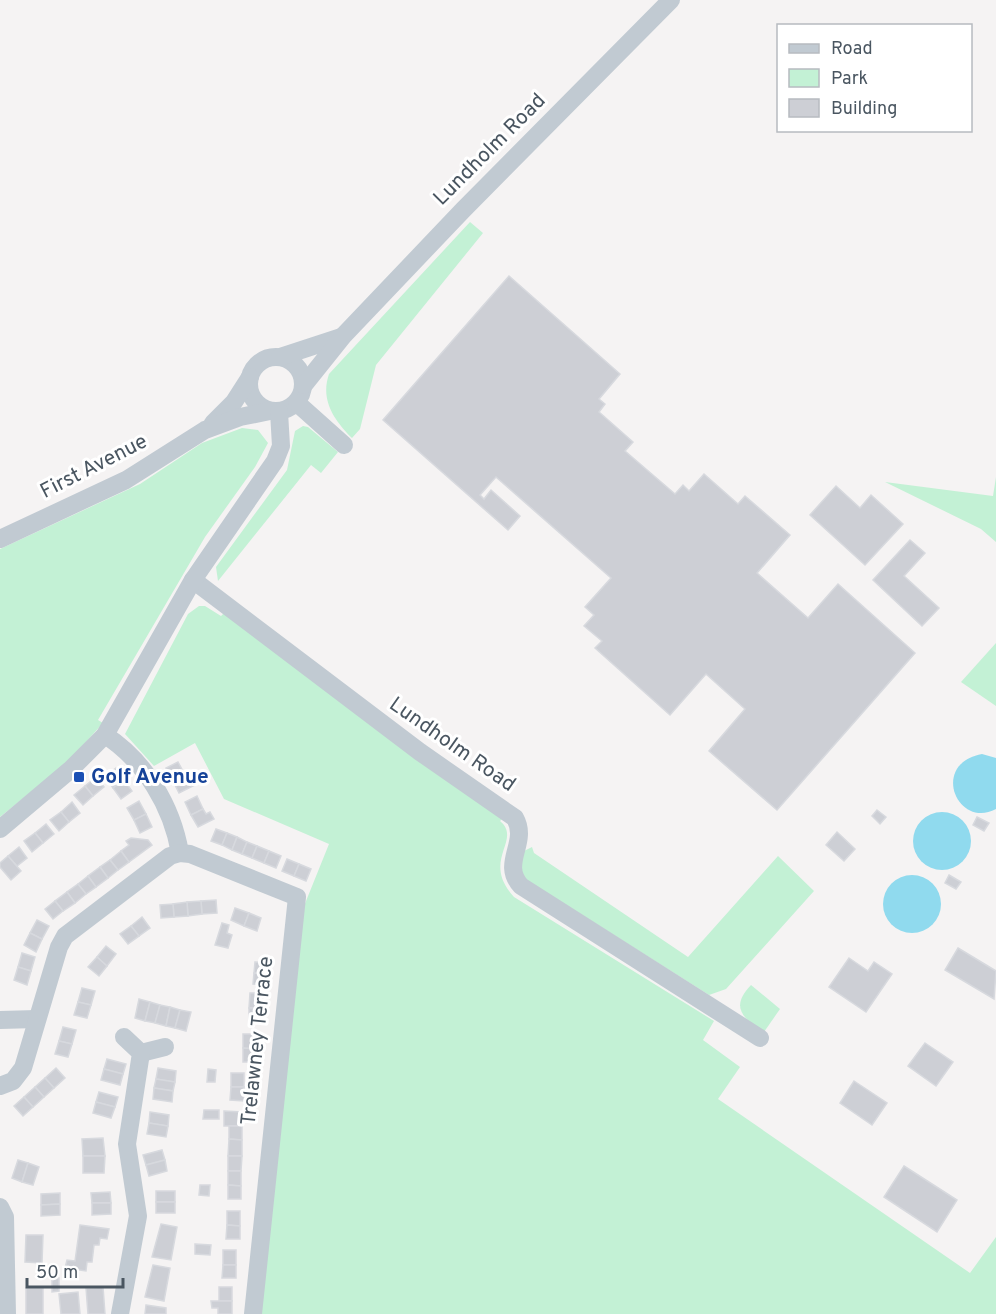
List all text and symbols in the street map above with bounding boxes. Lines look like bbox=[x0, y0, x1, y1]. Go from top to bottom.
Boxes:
legend bbox=[777, 24, 972, 132]
text: Road bbox=[831, 38, 873, 61]
text: Park bbox=[831, 68, 868, 91]
street label: Lundholm Road bbox=[428, 88, 552, 212]
text: Building bbox=[831, 98, 897, 121]
street label: First Avenue bbox=[36, 428, 152, 506]
street label: Lundholm Road bbox=[383, 691, 521, 799]
place label: Golf Avenue bbox=[91, 764, 209, 791]
marker: Golf Avenue bbox=[72, 770, 86, 784]
street label: Trelawney Terrace bbox=[236, 955, 280, 1127]
scale bar bbox=[27, 1251, 123, 1289]
text: 50 m bbox=[36, 1262, 78, 1285]

